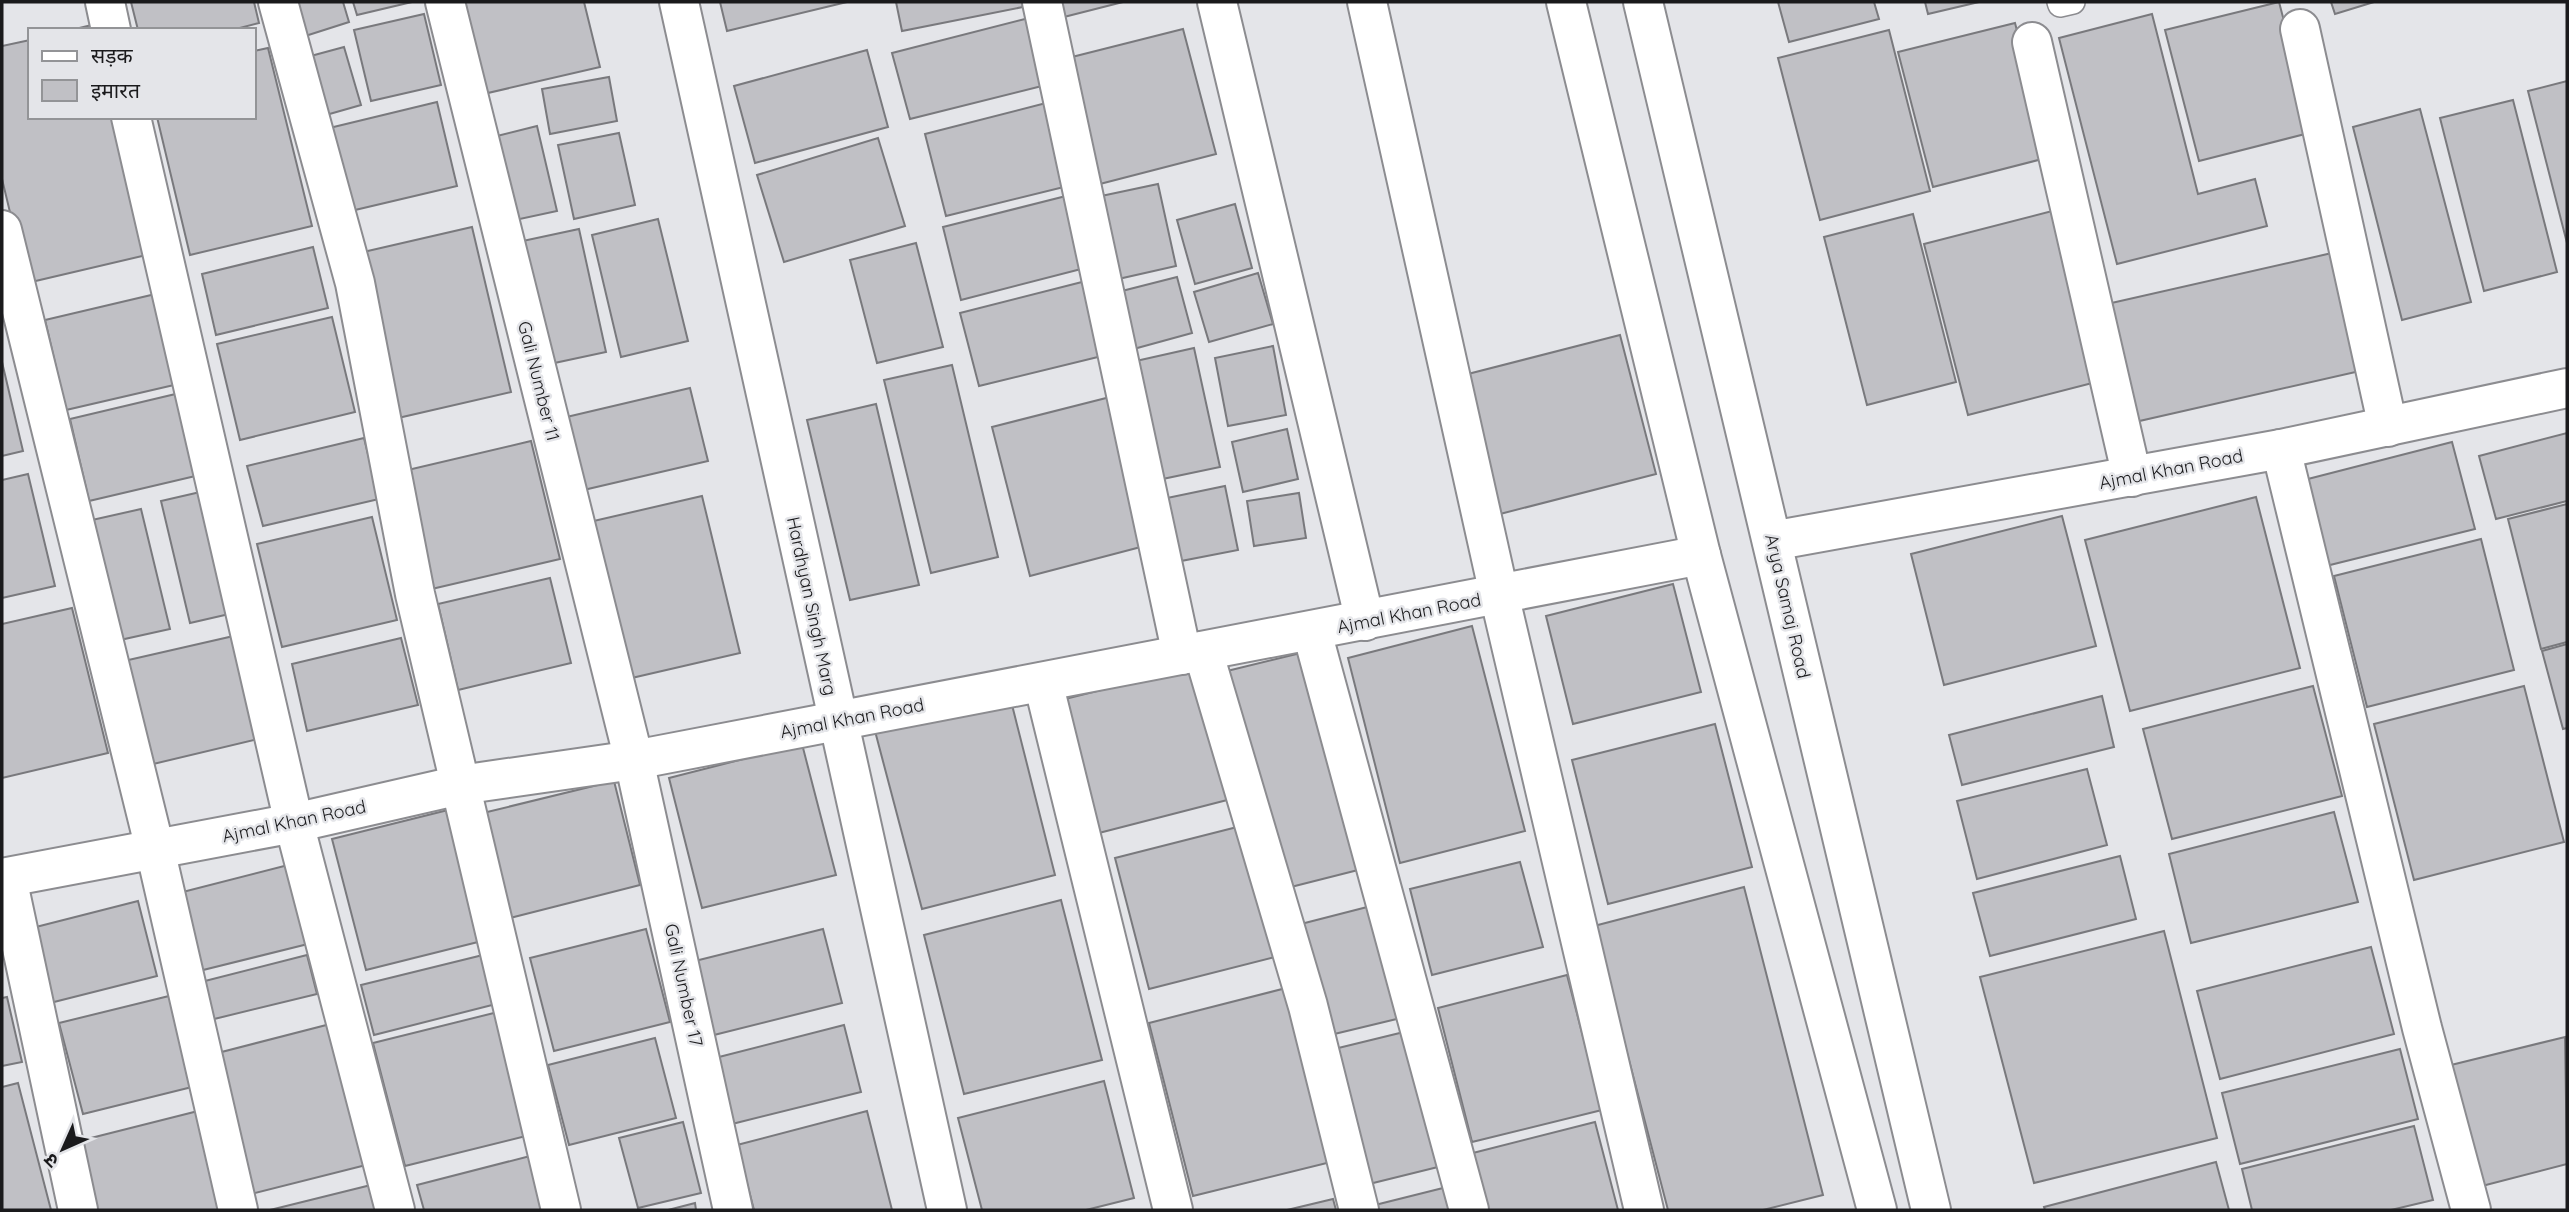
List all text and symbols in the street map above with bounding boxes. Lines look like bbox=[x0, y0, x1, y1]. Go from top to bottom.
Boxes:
legend bbox=[28, 28, 256, 119]
text: सड़क bbox=[91, 42, 133, 68]
text: इमारत bbox=[91, 77, 141, 103]
street label: Gali Number 11 bbox=[513, 319, 565, 443]
street label: Ajmal Khan Road bbox=[2097, 444, 2245, 494]
street label: Hardhyan Singh Marg bbox=[782, 514, 842, 698]
street label: Arya Samaj Road bbox=[1760, 532, 1816, 680]
street label: Ajmal Khan Road bbox=[1335, 588, 1483, 638]
street label: Ajmal Khan Road bbox=[778, 693, 926, 743]
street label: Ajmal Khan Road bbox=[220, 795, 368, 847]
street label: Gali Number 17 bbox=[660, 921, 708, 1049]
north arrow bbox=[28, 1114, 98, 1184]
text: उ bbox=[38, 1148, 63, 1173]

